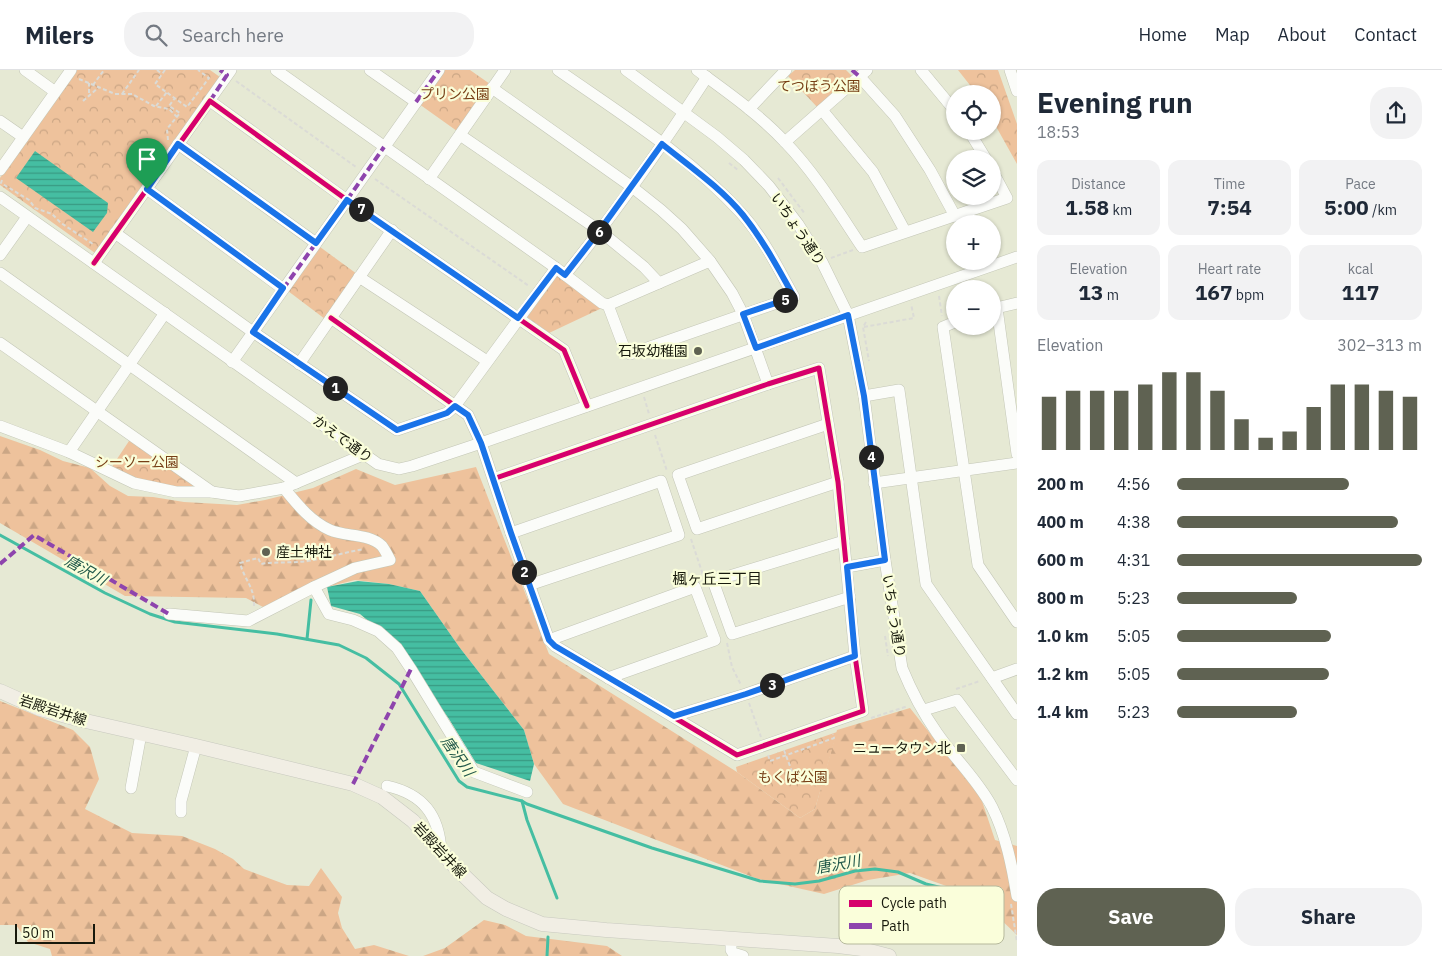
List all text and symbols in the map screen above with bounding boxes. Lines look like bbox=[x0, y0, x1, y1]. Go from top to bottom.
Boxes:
search box bbox=[124, 12, 474, 57]
text: Milers bbox=[25, 19, 94, 51]
icon: search bbox=[142, 21, 170, 49]
text: Search here bbox=[182, 23, 284, 47]
text: Home bbox=[1139, 23, 1187, 46]
text: Map bbox=[1215, 23, 1250, 46]
text: About bbox=[1278, 23, 1326, 46]
text: Contact bbox=[1354, 23, 1417, 46]
park label: てつぼう公園 bbox=[777, 77, 861, 95]
text: Evening run bbox=[1037, 84, 1193, 121]
park label: プリン公園 bbox=[420, 85, 490, 103]
map controls bbox=[946, 85, 1001, 335]
button: locate bbox=[946, 85, 1001, 140]
button: share bbox=[1370, 87, 1422, 139]
text: 18:53 bbox=[1037, 122, 1080, 142]
pin bbox=[126, 138, 168, 189]
icon: arrive bbox=[133, 145, 161, 173]
button: layers bbox=[946, 150, 1001, 205]
text: Distance bbox=[1071, 175, 1126, 193]
text: Time bbox=[1214, 175, 1245, 193]
text: Pace bbox=[1345, 175, 1376, 193]
street label: いちょう通り bbox=[767, 189, 829, 269]
text: 1.58 bbox=[1065, 193, 1109, 221]
text: 7:54 bbox=[1207, 193, 1252, 221]
text: 5:00 bbox=[1324, 193, 1369, 221]
pin: 7 bbox=[348, 196, 374, 222]
text: 7 bbox=[357, 200, 366, 218]
text: km bbox=[1109, 201, 1132, 219]
text: /km bbox=[1369, 201, 1397, 219]
button: + bbox=[946, 215, 1001, 270]
pin: 6 bbox=[586, 220, 612, 244]
text: 6 bbox=[595, 223, 604, 241]
text: Elevation bbox=[1070, 260, 1128, 278]
text: Heart rate bbox=[1198, 260, 1261, 278]
text: kcal bbox=[1348, 260, 1373, 278]
text: 13 bbox=[1078, 278, 1103, 306]
text: 167 bbox=[1195, 278, 1233, 306]
text: 117 bbox=[1342, 278, 1379, 306]
button: − bbox=[946, 280, 1001, 335]
text: m bbox=[1103, 286, 1119, 304]
text: bpm bbox=[1233, 286, 1264, 304]
pin: 5 bbox=[772, 288, 798, 312]
text: 5 bbox=[781, 291, 790, 309]
text: Elevation bbox=[1037, 335, 1103, 355]
text: 302–313 m bbox=[1337, 335, 1422, 355]
place label: 石坂幼稚園 bbox=[618, 342, 688, 360]
marker: 石坂幼稚園 bbox=[692, 345, 704, 357]
pin: 1 bbox=[322, 376, 348, 400]
text: 1 bbox=[331, 379, 340, 397]
street label: かえで通り bbox=[310, 411, 376, 467]
pin: 4 bbox=[858, 444, 884, 470]
text: 4 bbox=[867, 448, 876, 466]
park label: シーソー公園 bbox=[95, 453, 179, 471]
text: 200 m bbox=[1037, 474, 1084, 494]
text: 4:56 bbox=[1117, 474, 1150, 494]
text: 400 m bbox=[1037, 512, 1084, 532]
text: 4:38 bbox=[1117, 512, 1150, 532]
place label: 産土神社 bbox=[276, 543, 332, 561]
marker: 産土神社 bbox=[260, 546, 272, 558]
text: 600 m bbox=[1037, 550, 1084, 570]
text: 4:31 bbox=[1117, 550, 1150, 570]
water label: 唐沢川 bbox=[62, 551, 112, 590]
pin: 2 bbox=[512, 560, 536, 584]
text: 2 bbox=[520, 563, 529, 581]
district label: 楓ヶ丘三丁目 bbox=[672, 569, 762, 588]
street label: いちょう通り bbox=[879, 573, 909, 659]
text: 800 m bbox=[1037, 588, 1084, 608]
text: 5:23 bbox=[1117, 588, 1150, 608]
text: 1.0 km bbox=[1037, 626, 1088, 646]
text: 5:05 bbox=[1117, 626, 1150, 646]
text: 1.2 km bbox=[1037, 664, 1088, 684]
text: 5:05 bbox=[1117, 664, 1150, 684]
pin: 3 bbox=[760, 672, 784, 698]
text: 3 bbox=[768, 676, 777, 694]
street label: 岩殿岩井線 bbox=[17, 691, 89, 729]
text: 1.4 km bbox=[1037, 702, 1088, 722]
text: 5:23 bbox=[1117, 702, 1150, 722]
water label: 唐沢川 bbox=[437, 732, 480, 782]
place label: ニュータウン北 bbox=[853, 739, 951, 757]
marker: ニュータウン北 bbox=[955, 742, 967, 754]
park label: もくば公園 bbox=[758, 768, 828, 786]
street label: 岩殿岩井線 bbox=[410, 818, 470, 882]
water label: 唐沢川 bbox=[814, 850, 864, 877]
legend bbox=[839, 886, 1004, 944]
button: Save bbox=[1037, 888, 1225, 946]
button: Share bbox=[1235, 888, 1422, 946]
text: Cycle path bbox=[881, 894, 947, 912]
text: Path bbox=[881, 917, 910, 935]
scale bar bbox=[15, 921, 95, 944]
text: 50 m bbox=[22, 924, 54, 942]

